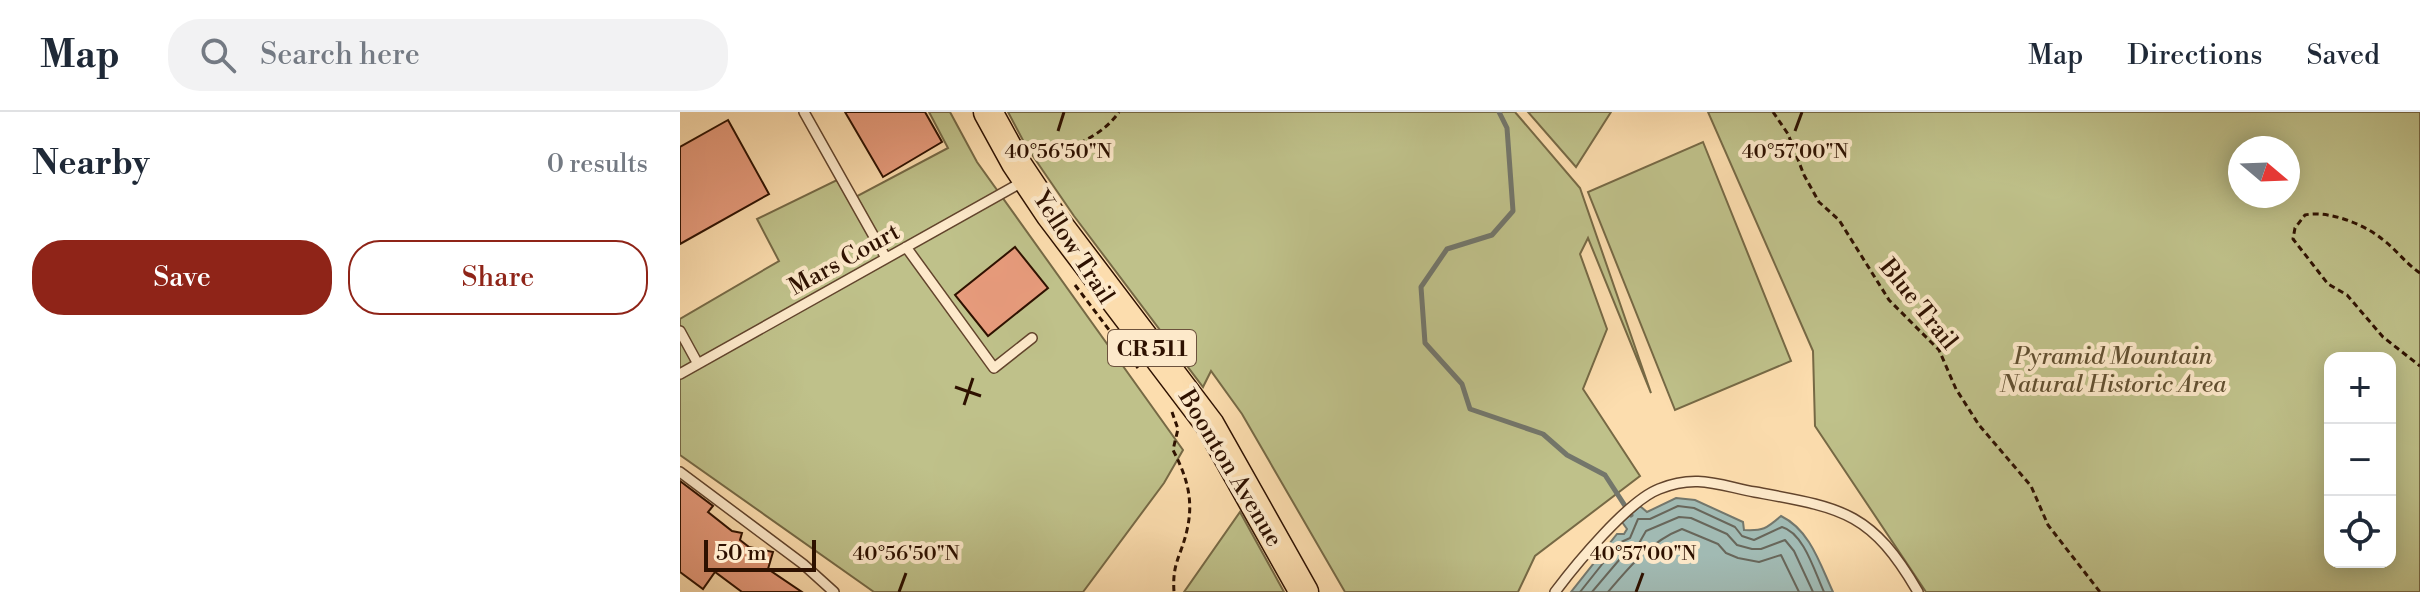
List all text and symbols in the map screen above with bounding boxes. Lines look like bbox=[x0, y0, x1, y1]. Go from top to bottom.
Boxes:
search box bbox=[168, 19, 728, 91]
text: Map bbox=[40, 32, 120, 79]
icon: search bbox=[196, 33, 240, 77]
text: Search here bbox=[260, 36, 420, 74]
text: Map bbox=[2028, 38, 2083, 73]
text: Directions bbox=[2127, 38, 2262, 73]
text: Saved bbox=[2306, 38, 2380, 73]
north arrow bbox=[2228, 136, 2300, 208]
text: 40°56'50"N bbox=[1004, 140, 1112, 165]
text: 40°57'00"N bbox=[1742, 140, 1848, 165]
text: Nearby bbox=[32, 143, 150, 185]
text: 0 results bbox=[547, 148, 648, 180]
street label: Yellow Trail bbox=[1025, 184, 1121, 309]
street label: Mars Court bbox=[784, 217, 906, 303]
button: Save bbox=[32, 240, 332, 315]
button: Share bbox=[348, 240, 648, 315]
street label: Blue Trail bbox=[1872, 252, 1964, 356]
road number: CR 511 bbox=[1108, 330, 1196, 366]
park label: Pyramid Mountain Natural Historic Area bbox=[1999, 342, 2227, 400]
map controls bbox=[2324, 352, 2396, 568]
button: + bbox=[2324, 352, 2396, 424]
street label: Boonton Avenue bbox=[1171, 384, 1289, 553]
button: − bbox=[2324, 424, 2396, 496]
button: locate bbox=[2324, 496, 2396, 568]
scale bar bbox=[704, 536, 816, 572]
text: 50 m bbox=[716, 540, 767, 567]
text: 40°56'50"N bbox=[852, 542, 960, 567]
text: 40°57'00"N bbox=[1590, 542, 1696, 567]

